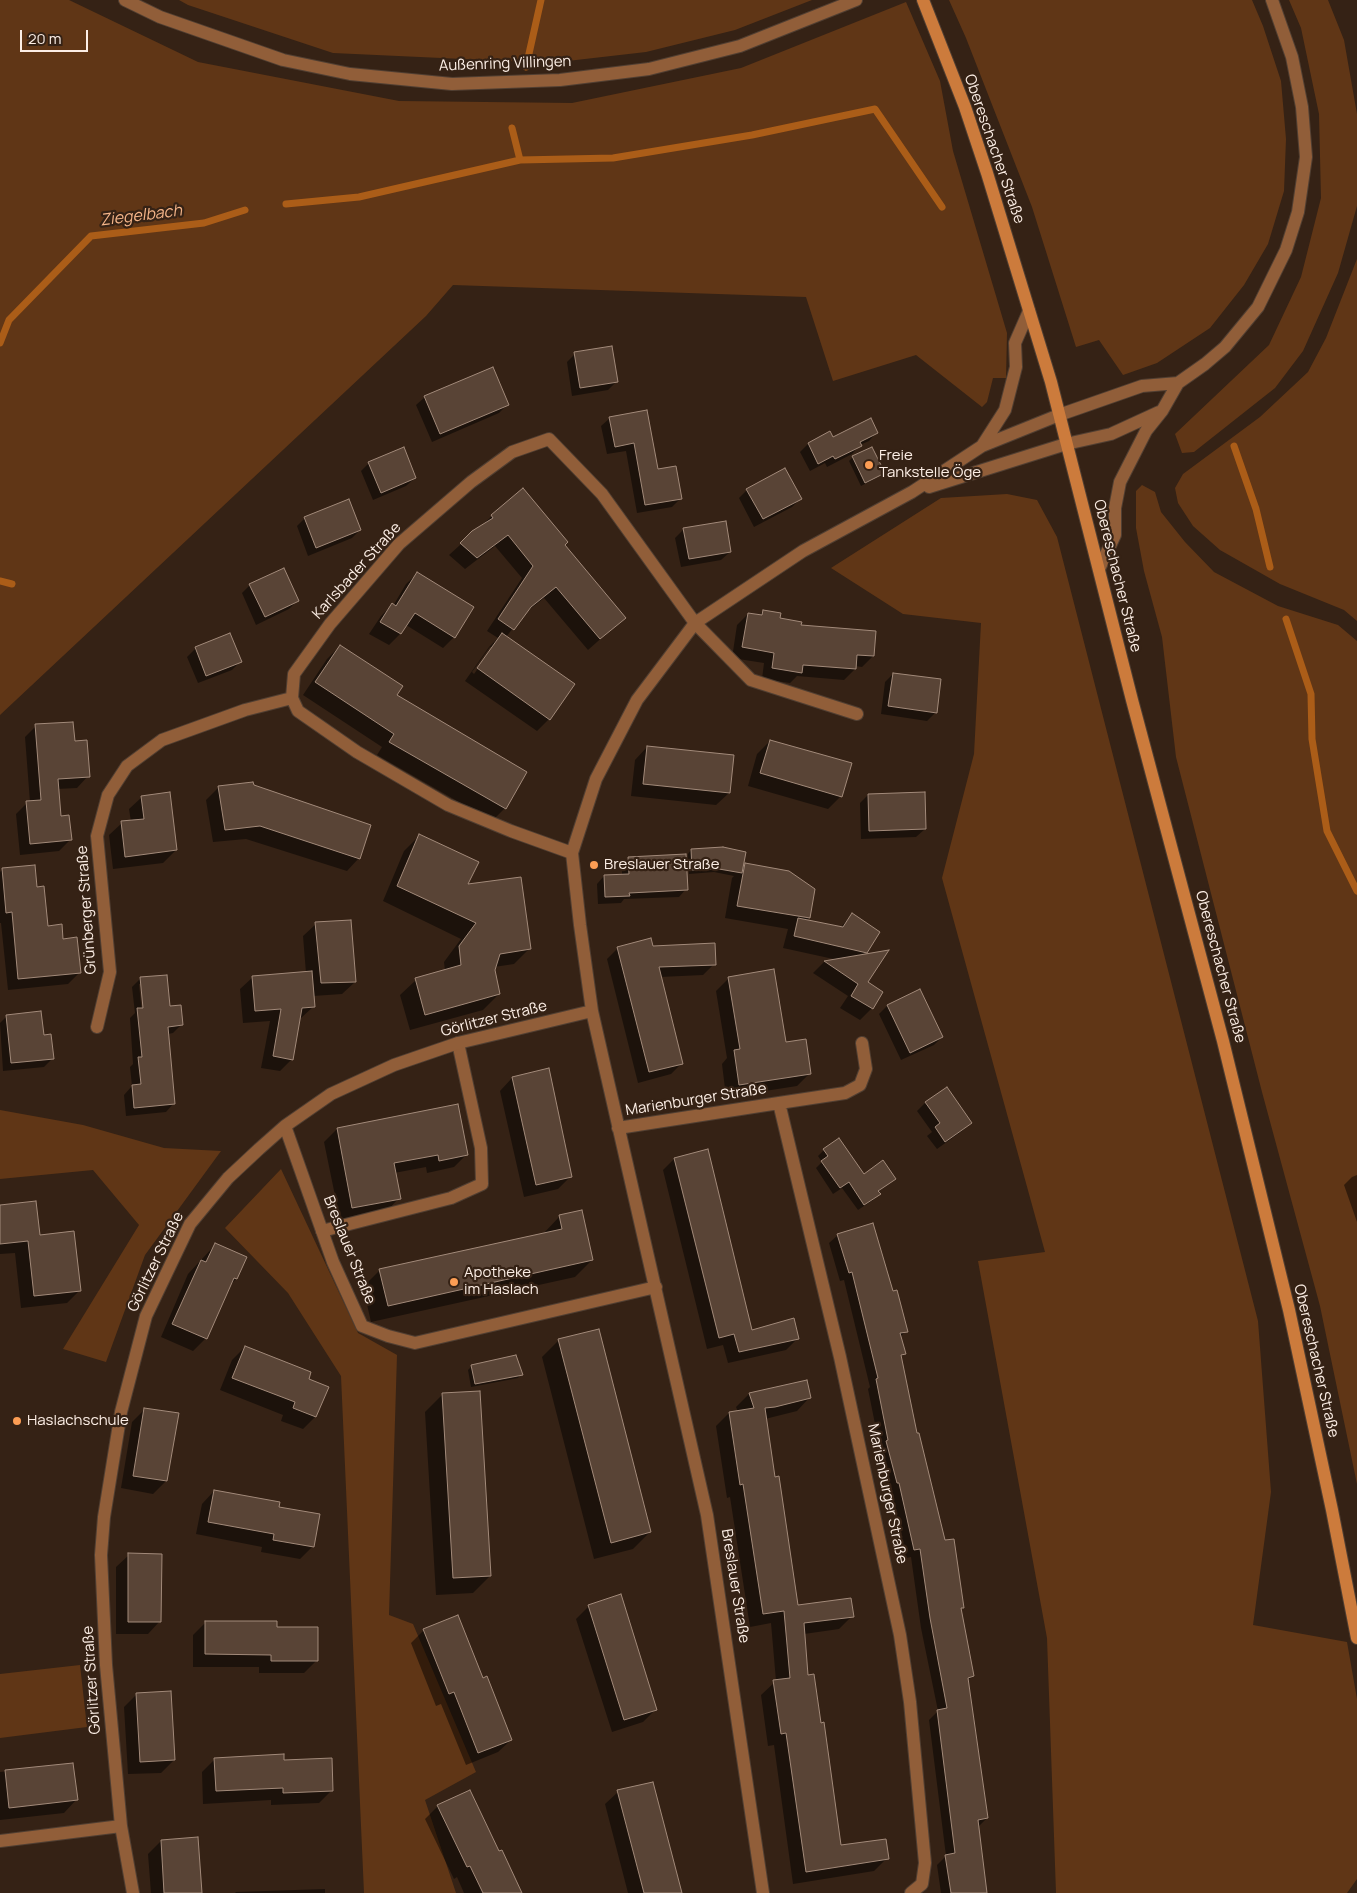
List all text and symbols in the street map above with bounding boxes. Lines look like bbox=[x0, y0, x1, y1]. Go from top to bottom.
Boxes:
scale bar bbox=[22, 20, 90, 52]
text: 20 m bbox=[28, 28, 61, 49]
street label: Außenring Villingen bbox=[438, 53, 572, 75]
street label: Obereschacher Straße bbox=[960, 72, 1028, 226]
water label: Ziegelbach bbox=[99, 201, 183, 231]
place label: Freie Tankstelle Öge bbox=[879, 447, 981, 482]
marker: Freie Tankstelle Öge bbox=[863, 459, 875, 471]
street label: Obereschacher Straße bbox=[1089, 498, 1145, 654]
street label: Karlsbader Straße bbox=[309, 519, 405, 623]
street label: Grünberger Straße bbox=[74, 845, 100, 975]
place label: Breslauer Straße bbox=[604, 856, 719, 874]
marker: Breslauer Straße bbox=[588, 859, 600, 871]
street label: Obereschacher Straße bbox=[1191, 889, 1249, 1045]
street label: Görlitzer Straße bbox=[439, 997, 549, 1041]
street label: Marienburger Straße bbox=[624, 1080, 768, 1120]
street label: Breslauer Straße bbox=[319, 1193, 379, 1307]
street label: Görlitzer Straße bbox=[124, 1209, 188, 1315]
place label: Apotheke im Haslach bbox=[464, 1264, 539, 1299]
marker: Apotheke im Haslach bbox=[448, 1276, 460, 1288]
street label: Obereschacher Straße bbox=[1290, 1283, 1342, 1439]
place label: Haslachschule bbox=[27, 1412, 129, 1430]
marker: Haslachschule bbox=[11, 1415, 23, 1427]
street label: Marienburger Straße bbox=[863, 1422, 911, 1566]
street label: Breslauer Straße bbox=[717, 1528, 753, 1644]
street label: Görlitzer Straße bbox=[79, 1625, 105, 1735]

